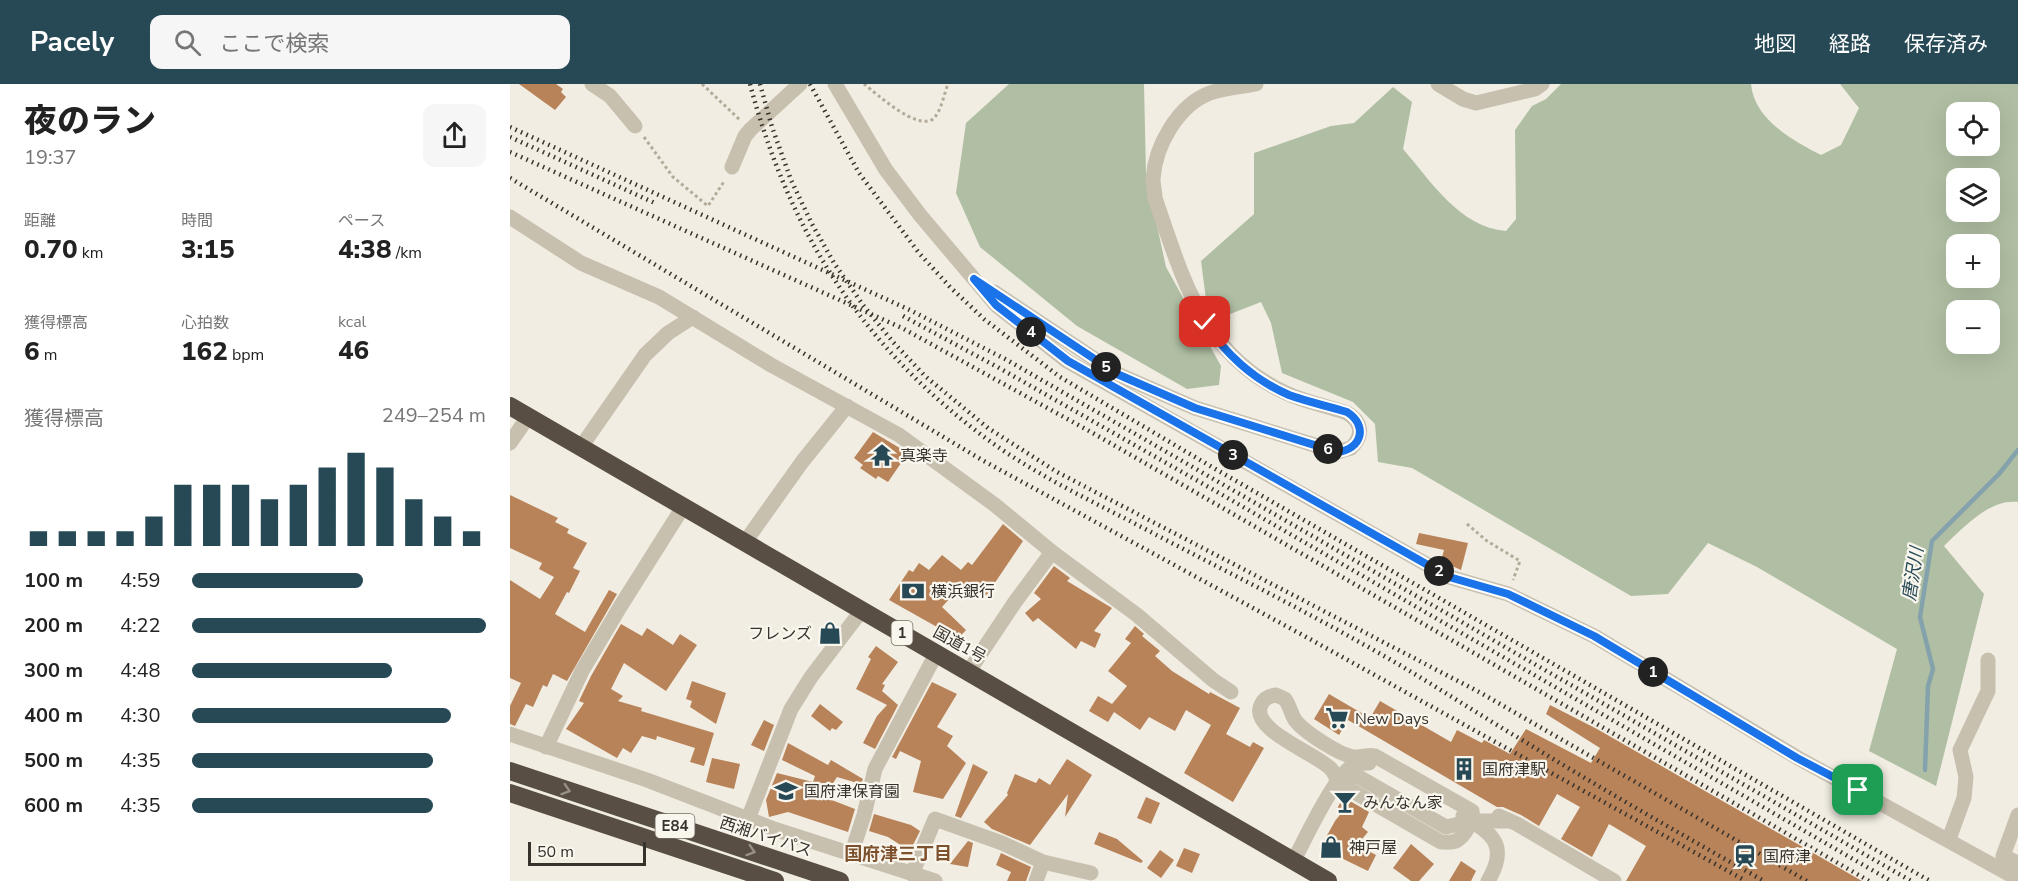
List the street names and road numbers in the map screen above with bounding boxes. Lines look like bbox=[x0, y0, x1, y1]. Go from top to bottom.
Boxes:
road number: 1 bbox=[892, 621, 912, 645]
street label: 国道1号 bbox=[929, 621, 990, 668]
street label: 西湘バイパス bbox=[717, 812, 815, 862]
road number: E84 bbox=[656, 814, 694, 838]

